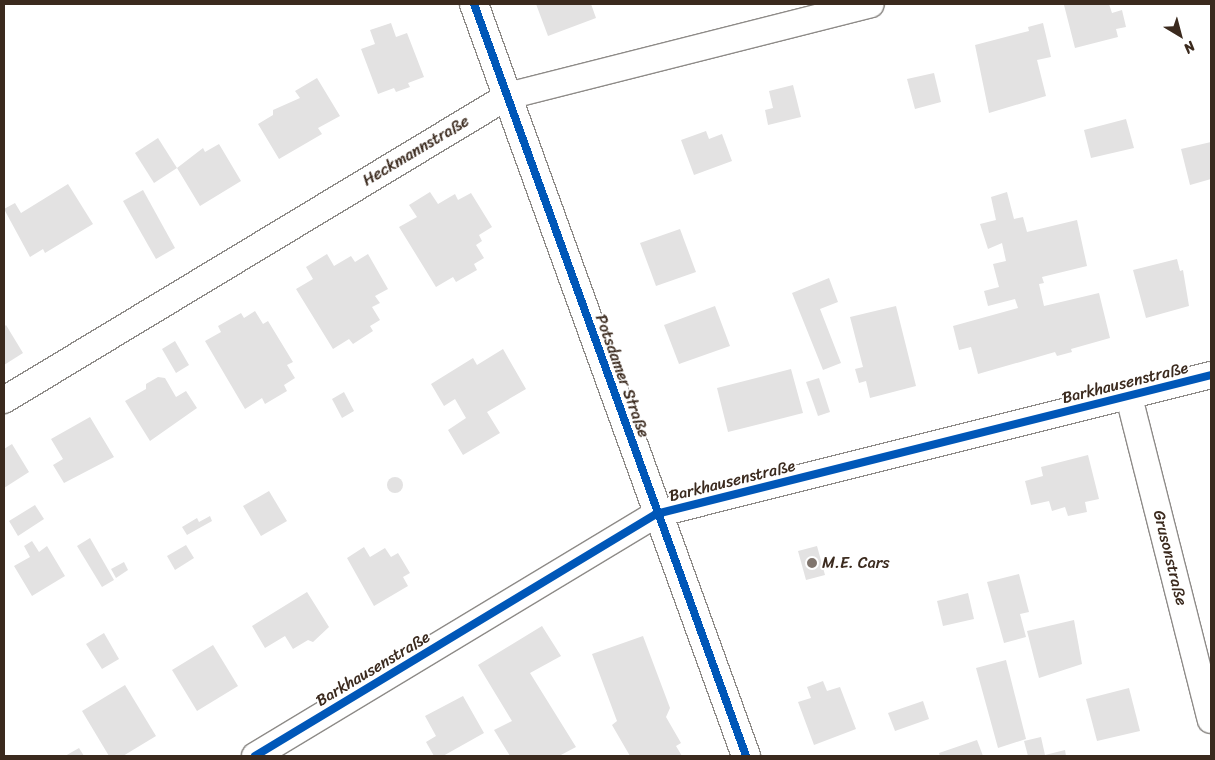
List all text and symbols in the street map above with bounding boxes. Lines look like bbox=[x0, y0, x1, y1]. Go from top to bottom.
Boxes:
north arrow bbox=[1155, 10, 1205, 60]
text: N bbox=[1178, 34, 1201, 60]
street label: Heckmannstraße bbox=[359, 112, 473, 190]
street label: Potsdamer Straße bbox=[591, 312, 653, 440]
street label: Barkhausenstraße bbox=[1060, 358, 1190, 408]
street label: Barkhausenstraße bbox=[667, 456, 797, 506]
street label: Grusonstraße bbox=[1149, 508, 1191, 608]
place label: M.E. Cars bbox=[822, 553, 890, 573]
marker: M.E. Cars bbox=[806, 557, 818, 569]
street label: Barkhausenstraße bbox=[313, 627, 433, 711]

